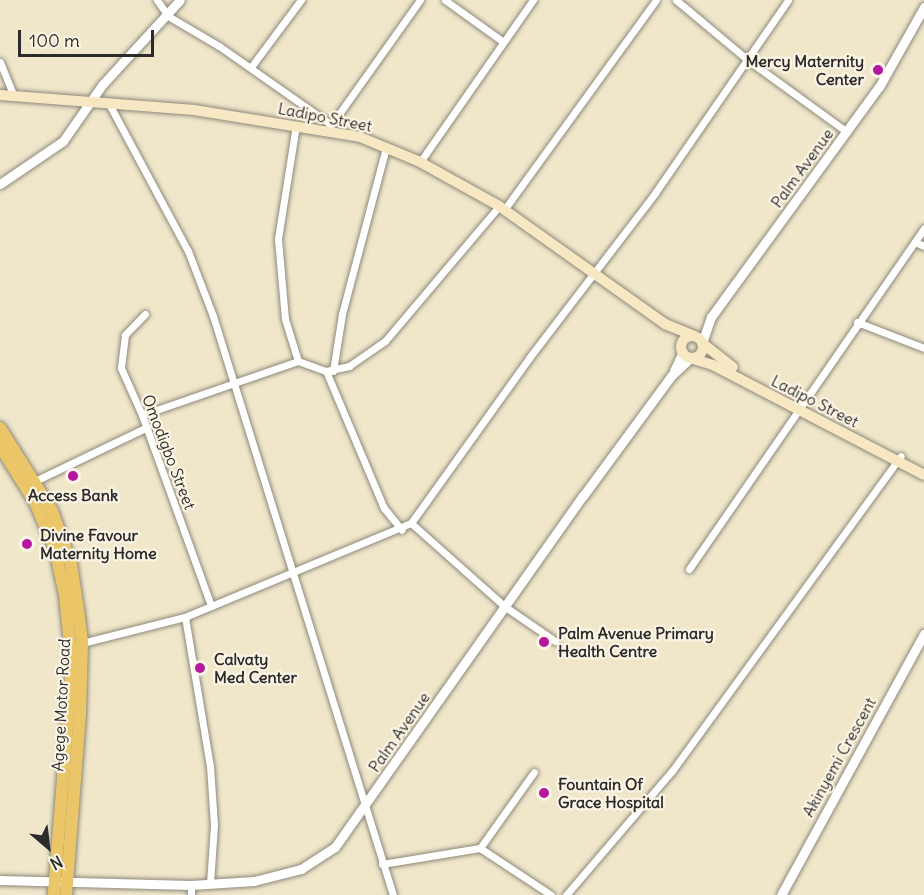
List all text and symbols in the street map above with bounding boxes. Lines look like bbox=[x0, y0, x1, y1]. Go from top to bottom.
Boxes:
scale bar bbox=[21, 18, 158, 56]
text: 100 m bbox=[29, 29, 80, 52]
place label: Mercy Maternity Center bbox=[745, 51, 864, 89]
marker: Mercy Maternity Center bbox=[869, 61, 887, 79]
street label: Ladipo Street bbox=[276, 98, 374, 136]
street label: Palm Avenue bbox=[767, 125, 837, 211]
street label: Ladipo Street bbox=[768, 371, 862, 431]
street label: Omodigbo Street bbox=[138, 392, 200, 512]
marker: Access Bank bbox=[66, 469, 80, 483]
place label: Access Bank bbox=[28, 485, 118, 505]
place label: Divine Favour Maternity Home bbox=[40, 525, 157, 563]
marker: Divine Favour Maternity Home bbox=[18, 535, 36, 553]
place label: Palm Avenue Primary Health Centre bbox=[558, 623, 714, 661]
marker: Palm Avenue Primary Health Centre bbox=[535, 633, 553, 651]
street label: Agege Motor Road bbox=[48, 638, 74, 772]
place label: Calvaty Med Center bbox=[214, 649, 297, 687]
marker: Calvaty Med Center bbox=[191, 659, 209, 677]
street label: Palm Avenue bbox=[364, 688, 434, 776]
street label: Akinyemi Crescent bbox=[798, 694, 880, 820]
place label: Fountain Of Grace Hospital bbox=[558, 774, 664, 812]
marker: Fountain Of Grace Hospital bbox=[535, 784, 553, 802]
north arrow bbox=[18, 817, 78, 877]
text: N bbox=[47, 851, 66, 874]

